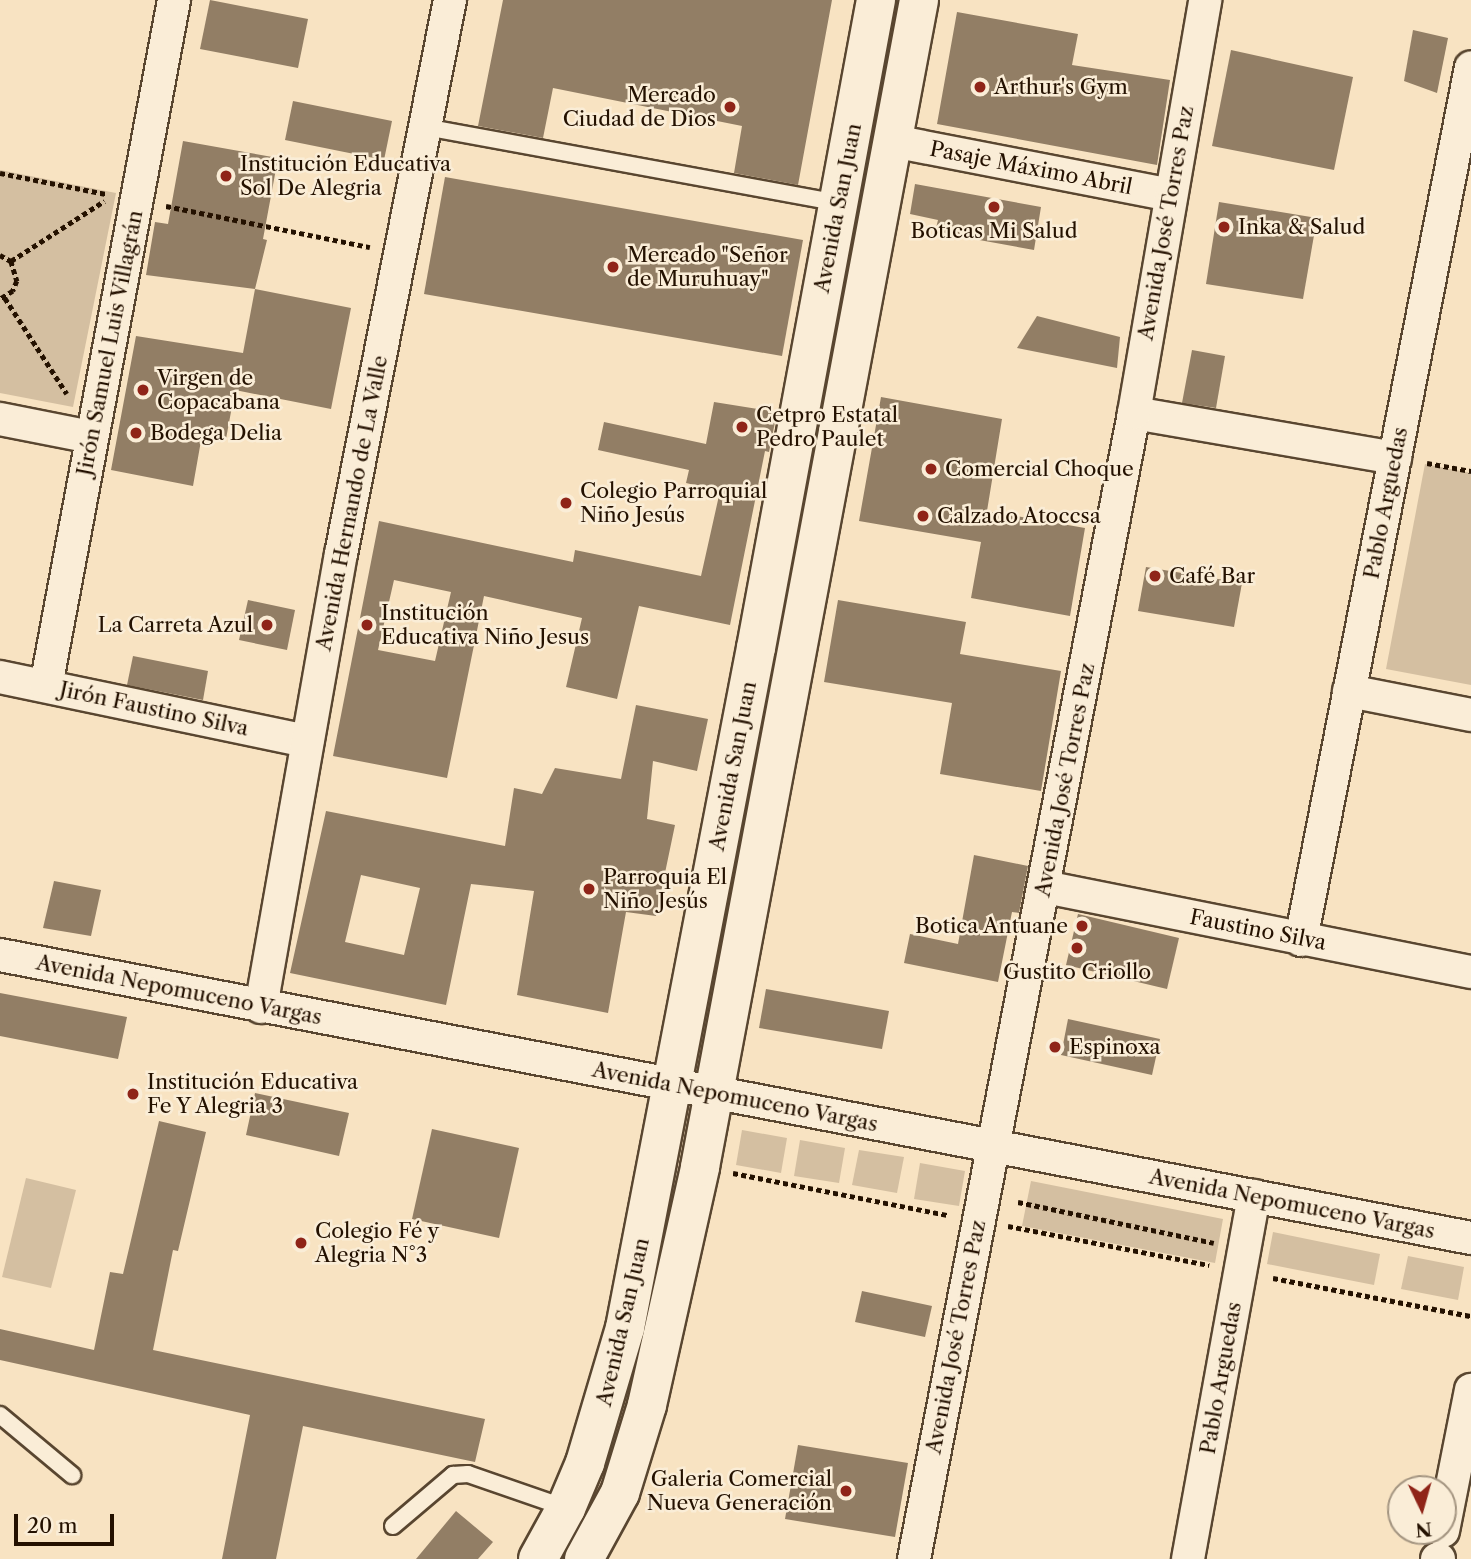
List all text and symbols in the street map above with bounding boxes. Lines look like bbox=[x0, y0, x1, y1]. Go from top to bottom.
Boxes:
place label: Arthur's Gym bbox=[994, 74, 1128, 100]
marker: Arthur's Gym bbox=[972, 79, 988, 95]
place label: Mercado Ciudad de Dios bbox=[563, 82, 716, 132]
marker: Mercado Ciudad de Dios bbox=[722, 99, 738, 115]
street label: Avenida José Torres Paz bbox=[1133, 103, 1199, 343]
street label: Avenida San Juan bbox=[809, 121, 867, 295]
street label: Pasaje Máximo Abril bbox=[927, 136, 1135, 200]
place label: Institución Educativa Sol De Alegria bbox=[240, 151, 451, 201]
marker: Institución Educativa Sol De Alegria bbox=[218, 168, 234, 184]
marker: Boticas Mi Salud bbox=[986, 199, 1002, 215]
street label: Jirón Samuel Luis Villagrán bbox=[72, 208, 148, 478]
place label: Inka & Salud bbox=[1238, 214, 1365, 240]
place label: Boticas Mi Salud bbox=[911, 218, 1077, 244]
marker: Inka & Salud bbox=[1216, 219, 1232, 235]
place label: Mercado "Señor de Muruhuay" bbox=[627, 242, 788, 292]
marker: Mercado "Señor de Muruhuay" bbox=[605, 259, 621, 275]
street label: Avenida Hernando de La Valle bbox=[311, 353, 393, 653]
place label: Virgen de Copacabana bbox=[157, 365, 280, 415]
marker: Virgen de Copacabana bbox=[135, 382, 151, 398]
place label: Cetpro Estatal Pedro Paulet bbox=[756, 402, 898, 452]
marker: Cetpro Estatal Pedro Paulet bbox=[734, 419, 750, 435]
place label: Bodega Delia bbox=[150, 420, 282, 446]
street label: Pablo Arguedas bbox=[1359, 424, 1413, 582]
marker: Bodega Delia bbox=[128, 425, 144, 441]
place label: Comercial Choque bbox=[945, 456, 1134, 482]
marker: Comercial Choque bbox=[923, 461, 939, 477]
place label: Colegio Parroquial Niño Jesús bbox=[580, 478, 767, 528]
marker: Colegio Parroquial Niño Jesús bbox=[558, 495, 574, 511]
place label: Calzado Atoccsa bbox=[937, 503, 1102, 529]
marker: Calzado Atoccsa bbox=[915, 508, 931, 524]
place label: Café Bar bbox=[1169, 563, 1255, 589]
marker: Café Bar bbox=[1147, 568, 1163, 584]
place label: Institución Educativa Niño Jesus bbox=[381, 600, 589, 650]
place label: La Carreta Azul bbox=[96, 612, 253, 638]
marker: La Carreta Azul bbox=[259, 617, 275, 633]
marker: Institución Educativa Niño Jesus bbox=[359, 617, 375, 633]
street label: Avenida José Torres Paz bbox=[1030, 661, 1100, 899]
street label: Jirón Faustino Silva bbox=[57, 677, 251, 741]
street label: Avenida San Juan bbox=[704, 679, 762, 853]
place label: Parroquia El Niño Jesús bbox=[603, 864, 727, 914]
marker: Parroquia El Niño Jesús bbox=[581, 881, 597, 897]
street label: Faustino Silva bbox=[1188, 904, 1328, 956]
place label: Botica Antuane bbox=[914, 913, 1068, 939]
marker: Botica Antuane bbox=[1074, 918, 1090, 934]
marker: Gustito Criollo bbox=[1069, 940, 1085, 956]
street label: Avenida Nepomuceno Vargas bbox=[34, 950, 324, 1030]
place label: Gustito Criollo bbox=[1003, 959, 1151, 985]
place label: Espinoxa bbox=[1069, 1034, 1161, 1060]
marker: Espinoxa bbox=[1047, 1039, 1063, 1055]
street label: Avenida Nepomuceno Vargas bbox=[590, 1057, 880, 1137]
place label: Institución Educativa Fe Y Alegria 3 bbox=[147, 1069, 358, 1119]
marker: Institución Educativa Fe Y Alegria 3 bbox=[125, 1086, 141, 1102]
street label: Avenida Nepomuceno Vargas bbox=[1147, 1164, 1437, 1244]
place label: Colegio Fé y Alegria N°3 bbox=[315, 1218, 440, 1268]
street label: Avenida José Torres Paz bbox=[921, 1218, 991, 1456]
marker: Colegio Fé y Alegria N°3 bbox=[293, 1235, 309, 1251]
street label: Avenida San Juan bbox=[591, 1235, 655, 1409]
street label: Pablo Arguedas bbox=[1195, 1299, 1247, 1457]
place label: Galeria Comercial Nueva Generación bbox=[647, 1466, 832, 1516]
north arrow bbox=[1387, 1475, 1457, 1545]
marker: Galeria Comercial Nueva Generación bbox=[838, 1483, 854, 1499]
scale bar bbox=[18, 1500, 117, 1544]
text: 20 m bbox=[27, 1513, 78, 1538]
text: N bbox=[1414, 1517, 1433, 1542]

